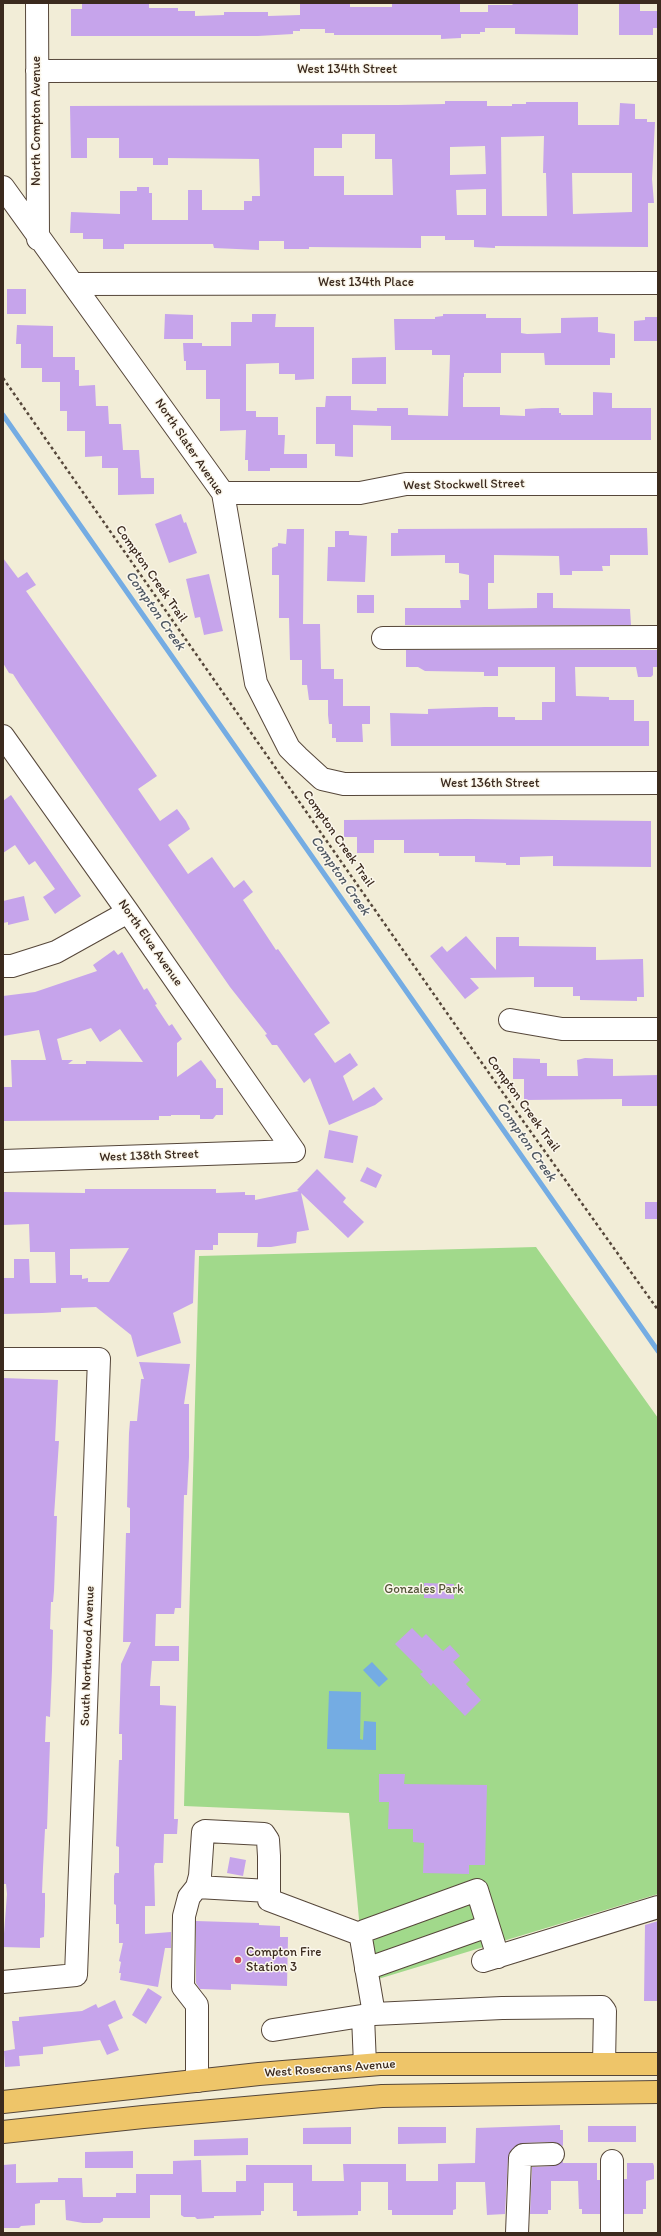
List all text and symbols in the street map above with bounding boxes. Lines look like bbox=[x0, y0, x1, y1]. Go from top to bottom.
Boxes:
street label: North Compton Avenue bbox=[29, 56, 45, 186]
street label: West 134th Street bbox=[297, 62, 397, 78]
street label: West 134th Place bbox=[318, 275, 414, 291]
street label: North Slater Avenue bbox=[151, 396, 227, 498]
street label: West Stockwell Street bbox=[403, 476, 525, 494]
street label: Compton Creek Trail bbox=[112, 523, 190, 625]
water label: Compton Creek bbox=[121, 568, 189, 654]
street label: West 136th Street bbox=[440, 776, 540, 792]
street label: Compton Creek Trail bbox=[299, 788, 377, 890]
water label: Compton Creek bbox=[306, 833, 374, 919]
street label: North Elva Avenue bbox=[114, 897, 186, 989]
street label: Compton Creek Trail bbox=[483, 1053, 563, 1155]
water label: Compton Creek bbox=[492, 1099, 560, 1185]
street label: West 138th Street bbox=[99, 1146, 199, 1166]
park label: Gonzales Park bbox=[384, 1582, 464, 1598]
street label: South Northwood Avenue bbox=[78, 1586, 98, 1726]
place label: Compton Fire Station 3 bbox=[246, 1945, 321, 1976]
marker: Compton Fire Station 3 bbox=[233, 1955, 243, 1965]
street label: West Rosecrans Avenue bbox=[264, 2057, 396, 2081]

